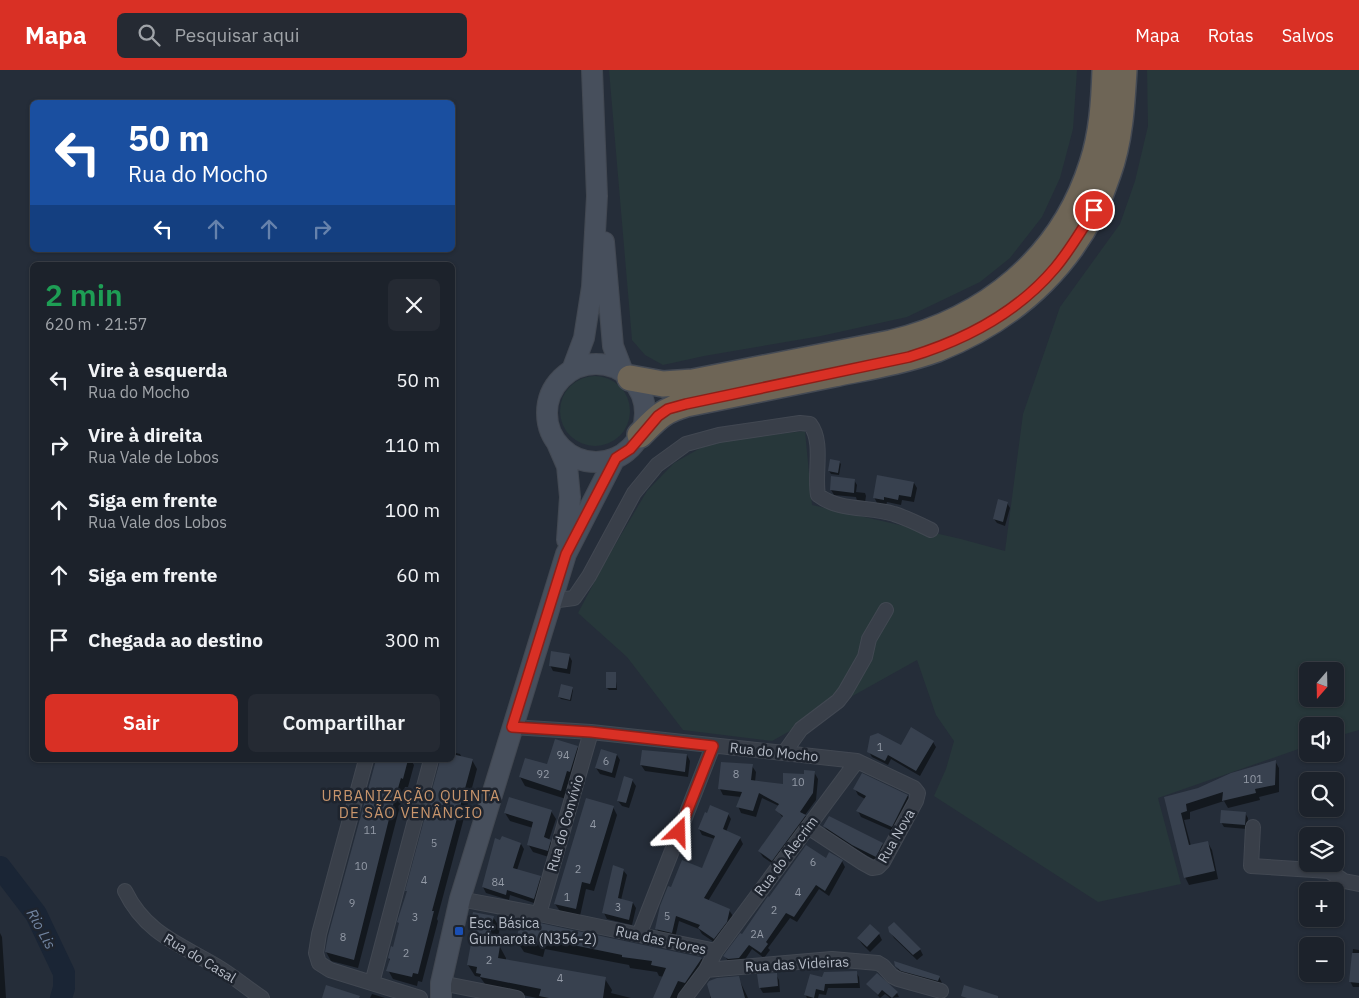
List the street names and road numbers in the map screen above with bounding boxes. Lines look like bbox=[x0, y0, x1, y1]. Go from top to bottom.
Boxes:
street label: Rua do Mocho bbox=[729, 738, 819, 766]
street label: Rua do Convívio bbox=[543, 772, 587, 874]
street label: Rua Nova bbox=[873, 805, 919, 866]
street label: Rua do Alecrim bbox=[750, 813, 822, 899]
street label: Rua das Flores bbox=[614, 922, 708, 958]
street label: Rua do Casal bbox=[161, 929, 240, 987]
street label: Rua das Videiras bbox=[745, 952, 850, 976]

